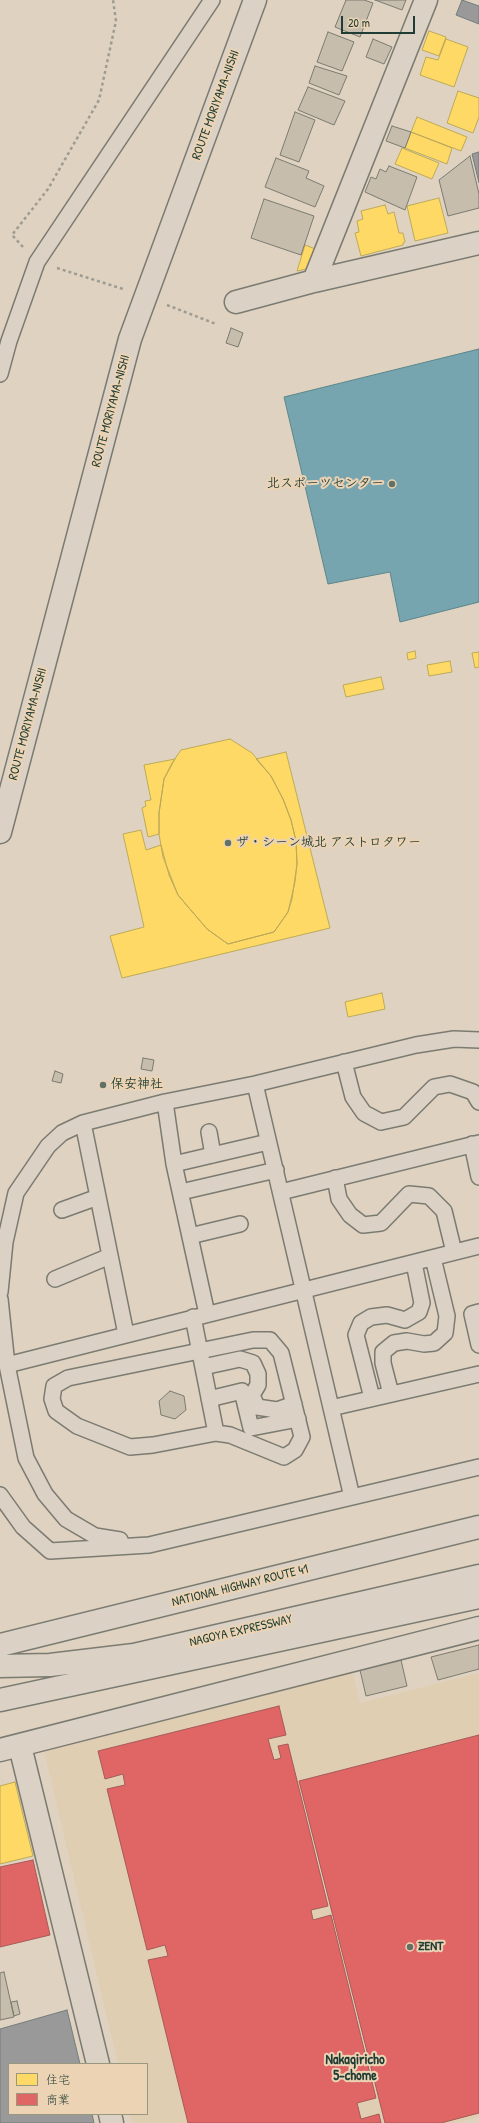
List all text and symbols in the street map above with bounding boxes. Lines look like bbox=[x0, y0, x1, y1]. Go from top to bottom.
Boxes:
scale bar bbox=[343, 8, 417, 34]
text: 20 m bbox=[348, 14, 370, 31]
street label: ROUTE MORIYAMA-NISHI bbox=[189, 48, 243, 162]
street label: ROUTE MORIYAMA-NISHI bbox=[89, 353, 133, 469]
place label: 北スポーツセンター bbox=[267, 476, 384, 492]
marker: 北スポーツセンター bbox=[387, 479, 397, 489]
street label: ROUTE MORIYAMA-NISHI bbox=[6, 666, 50, 782]
place label: ザ・シーン城北 アストロタワー bbox=[236, 835, 421, 851]
marker: ザ・シーン城北 アストロタワー bbox=[223, 838, 233, 848]
place label: 保安神社 bbox=[111, 1077, 163, 1093]
marker: 保安神社 bbox=[98, 1080, 108, 1090]
street label: NATIONAL HIGHWAY ROUTE 41 bbox=[170, 1562, 310, 1610]
street label: NAGOYA EXPRESSWAY bbox=[188, 1612, 294, 1650]
place label: ZENT bbox=[418, 1939, 443, 1955]
marker: ZENT bbox=[405, 1942, 415, 1952]
district label: Nakagiricho 5-chome bbox=[325, 2052, 385, 2084]
legend bbox=[8, 2063, 148, 2115]
text: 住宅 bbox=[46, 2071, 70, 2088]
text: 商業 bbox=[46, 2091, 70, 2108]

